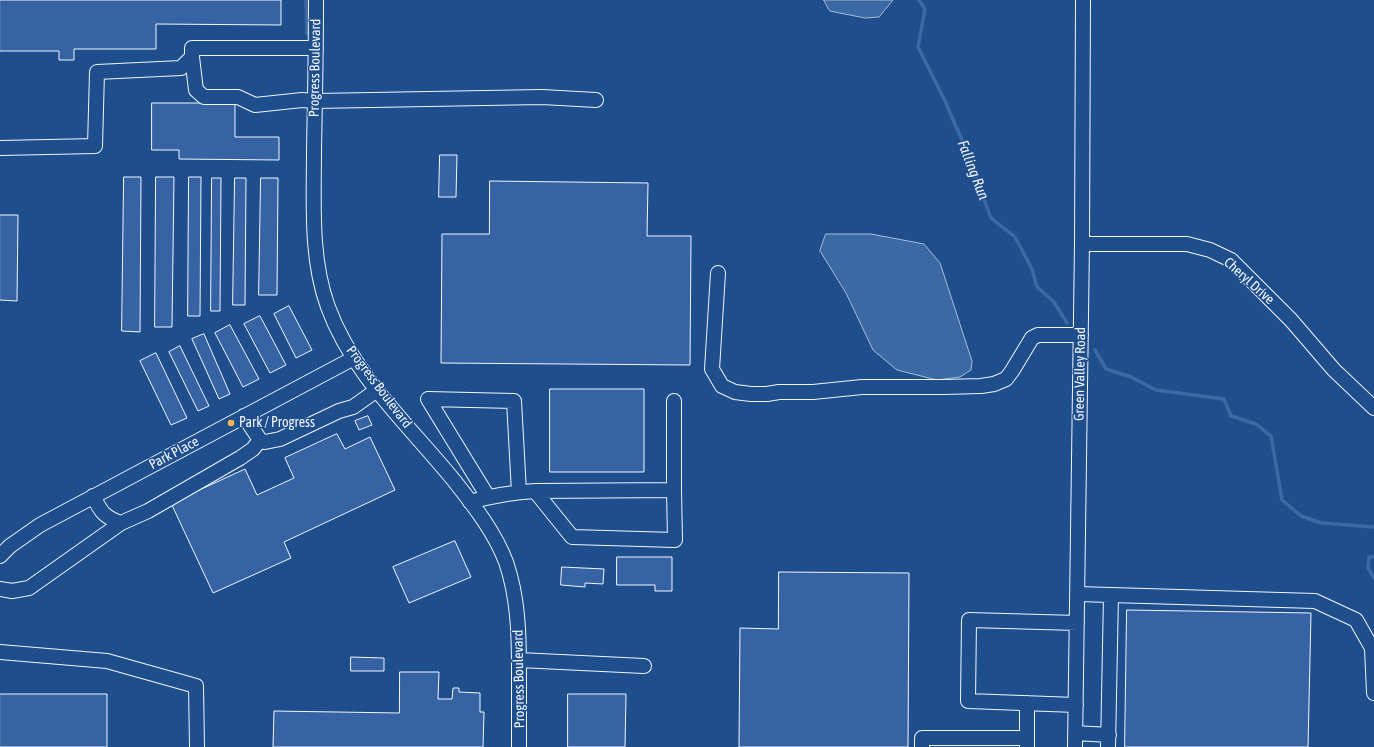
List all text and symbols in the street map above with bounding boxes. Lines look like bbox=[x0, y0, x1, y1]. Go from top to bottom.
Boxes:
street label: Progress Boulevard bbox=[306, 19, 324, 117]
water label: Falling Run bbox=[953, 138, 993, 202]
street label: Cheryl Drive bbox=[1220, 254, 1278, 308]
street label: Green Valley Road bbox=[1071, 327, 1089, 421]
street label: Progress Boulevard bbox=[343, 343, 415, 431]
place label: Park / Progress bbox=[239, 415, 315, 431]
marker: Park / Progress bbox=[226, 418, 236, 428]
street label: Park Place bbox=[146, 433, 202, 473]
street label: Progress Boulevard bbox=[510, 630, 528, 728]

